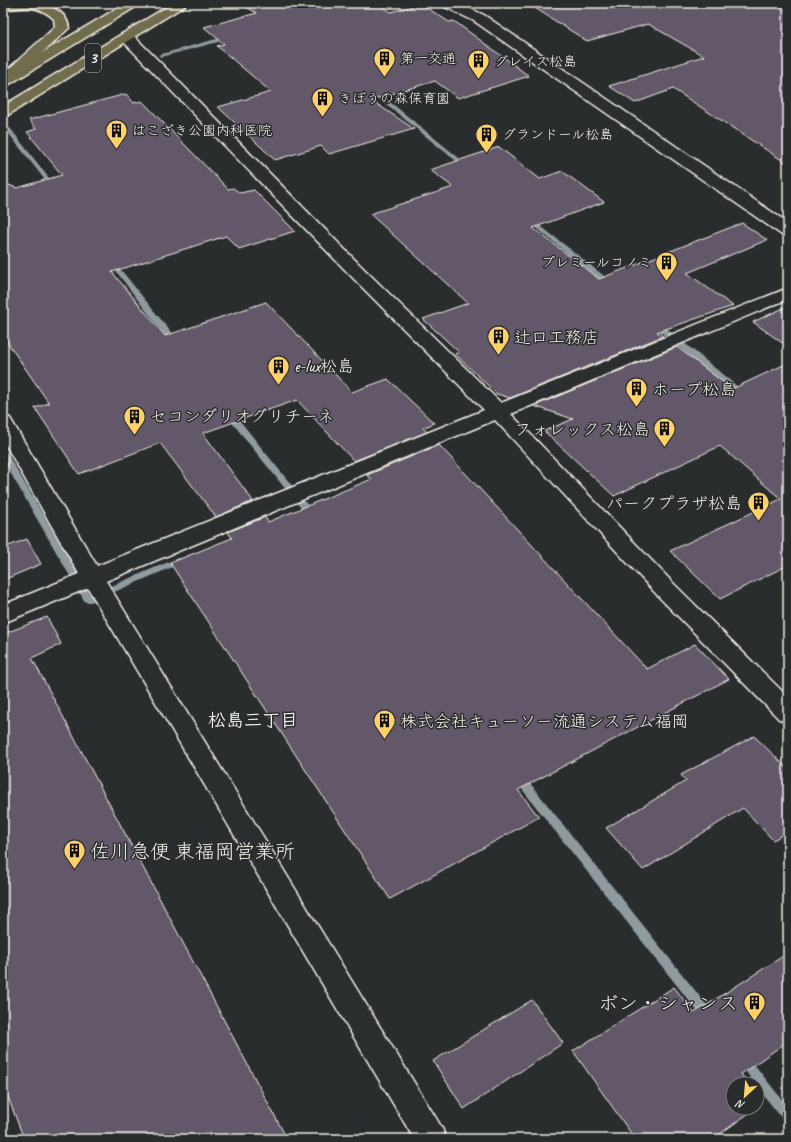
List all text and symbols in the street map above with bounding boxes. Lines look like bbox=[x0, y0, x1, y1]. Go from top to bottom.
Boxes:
road number: 3 bbox=[85, 44, 101, 72]
building icon: 第一交通 bbox=[372, 45, 398, 78]
building icon: グレイス松島 bbox=[465, 48, 491, 81]
place label: 第一交通 bbox=[400, 50, 456, 67]
place label: グレイス松島 bbox=[494, 53, 577, 70]
building icon: きぼうの森保育園 bbox=[309, 85, 335, 118]
place label: きぼうの森保育園 bbox=[338, 90, 450, 107]
building icon: はこざき公園内科医院 bbox=[103, 117, 129, 150]
building icon: グランドール松島 bbox=[473, 121, 499, 154]
place label: はこざき公園内科医院 bbox=[132, 122, 272, 139]
place label: グランドール松島 bbox=[502, 126, 613, 143]
building icon: プレミールコノミ bbox=[654, 249, 680, 282]
place label: プレミールコノミ bbox=[541, 254, 652, 271]
building icon: 辻口工務店 bbox=[485, 324, 511, 357]
place label: 辻口工務店 bbox=[514, 327, 599, 348]
building icon: e-lux松島 bbox=[266, 353, 292, 386]
place label: e-lux松島 bbox=[294, 356, 354, 377]
building icon: ホープ松島 bbox=[624, 376, 650, 409]
place label: ホープ松島 bbox=[652, 379, 736, 400]
building icon: セコンダリオグリチーネ bbox=[122, 403, 148, 436]
place label: セコンダリオグリチーネ bbox=[150, 406, 335, 427]
building icon: フォレックス松島 bbox=[652, 416, 678, 449]
place label: フォレックス松島 bbox=[514, 419, 650, 440]
building icon: パークプラザ松島 bbox=[745, 490, 771, 523]
place label: パークプラザ松島 bbox=[606, 493, 742, 514]
building icon: 株式会社キューソー流通システム福岡 bbox=[371, 708, 397, 741]
district label: 松島三丁目 bbox=[208, 709, 298, 731]
place label: 株式会社キューソー流通システム福岡 bbox=[400, 711, 689, 732]
building icon: 佐川急便 東福岡営業所 bbox=[61, 838, 87, 871]
place label: 佐川急便 東福岡営業所 bbox=[90, 839, 295, 864]
building icon: ボン・シャンス bbox=[741, 990, 767, 1023]
place label: ボン・シャンス bbox=[598, 991, 738, 1016]
north arrow bbox=[725, 1076, 765, 1116]
text: N bbox=[733, 1096, 747, 1113]

